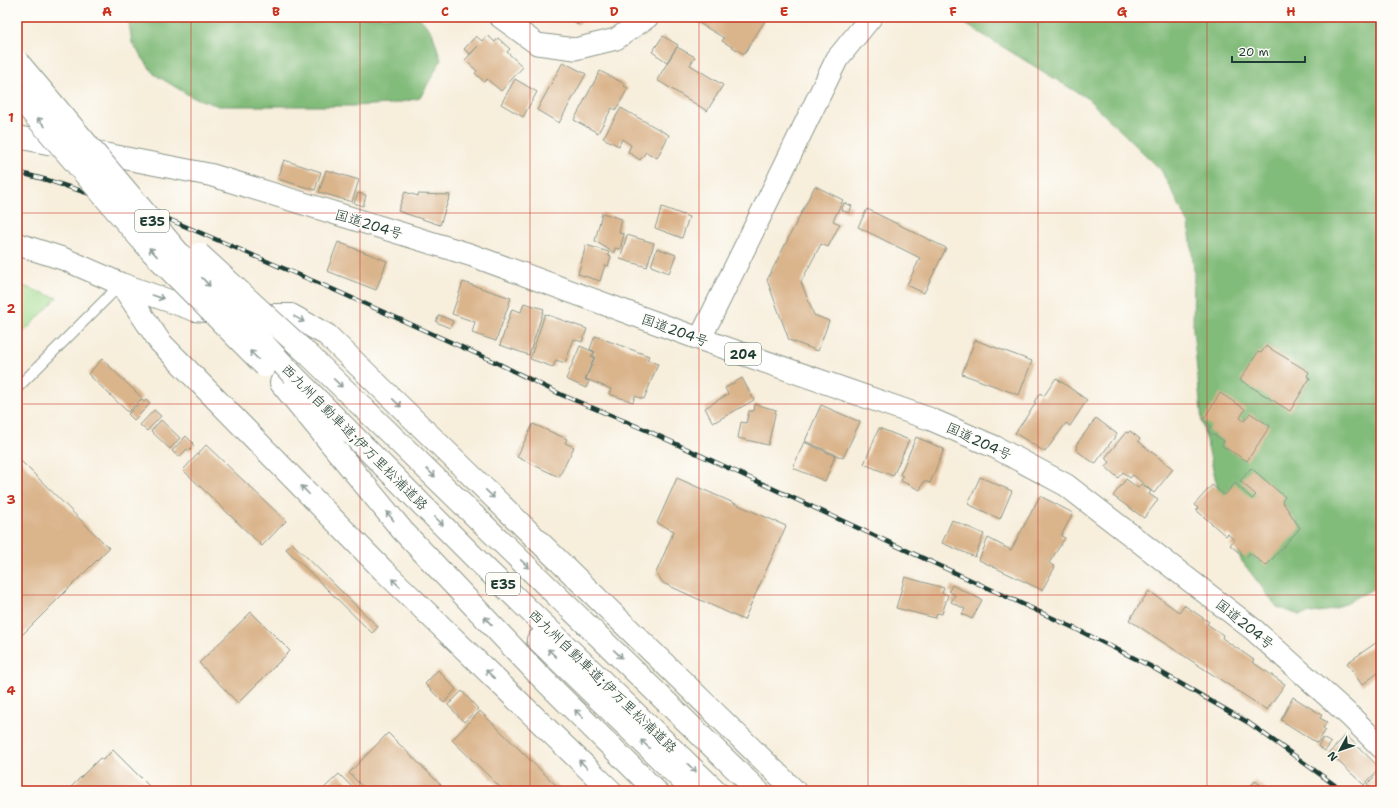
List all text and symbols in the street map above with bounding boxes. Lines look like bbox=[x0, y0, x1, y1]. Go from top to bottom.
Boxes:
text: A bbox=[102, 3, 112, 20]
text: B bbox=[272, 3, 280, 20]
text: C bbox=[441, 3, 449, 20]
text: D bbox=[609, 3, 619, 20]
text: E bbox=[780, 3, 789, 20]
text: F bbox=[949, 3, 957, 20]
text: G bbox=[1117, 3, 1128, 20]
text: H bbox=[1286, 3, 1296, 20]
scale bar bbox=[1232, 38, 1305, 64]
text: 20 m bbox=[1238, 44, 1269, 60]
text: 1 bbox=[8, 109, 14, 126]
one-way arrow bbox=[36, 117, 45, 127]
street label: 国道204号 bbox=[333, 205, 405, 243]
road number: E35 bbox=[135, 210, 169, 232]
one-way arrow bbox=[148, 247, 158, 257]
one-way arrow bbox=[202, 277, 211, 287]
one-way arrow bbox=[152, 294, 164, 302]
text: 2 bbox=[6, 300, 16, 317]
street label: 国道204号 bbox=[639, 309, 711, 351]
one-way arrow bbox=[292, 316, 304, 323]
road number: 204 bbox=[725, 343, 761, 365]
one-way arrow bbox=[249, 350, 259, 360]
street label: 西九州自動車道;伊万里松浦道路 bbox=[278, 360, 432, 514]
one-way arrow bbox=[333, 378, 343, 388]
one-way arrow bbox=[392, 398, 402, 408]
street label: 国道204号 bbox=[943, 418, 1015, 464]
one-way arrow bbox=[426, 468, 436, 478]
one-way arrow bbox=[300, 485, 310, 495]
one-way arrow bbox=[485, 489, 495, 499]
text: 3 bbox=[6, 491, 16, 508]
one-way arrow bbox=[386, 510, 395, 521]
one-way arrow bbox=[434, 516, 444, 526]
one-way arrow bbox=[520, 559, 530, 569]
road number: E35 bbox=[486, 573, 520, 595]
one-way arrow bbox=[391, 578, 401, 588]
street label: 国道204号 bbox=[1212, 595, 1278, 653]
street label: 西九州自動車道;伊万里松浦道路 bbox=[525, 605, 681, 757]
one-way arrow bbox=[483, 616, 493, 626]
one-way arrow bbox=[547, 648, 557, 658]
one-way arrow bbox=[613, 650, 623, 659]
one-way arrow bbox=[485, 669, 495, 678]
text: 4 bbox=[6, 682, 16, 699]
one-way arrow bbox=[574, 709, 584, 719]
north arrow bbox=[1320, 730, 1360, 770]
one-way arrow bbox=[640, 739, 650, 749]
text: N bbox=[1324, 748, 1341, 764]
one-way arrow bbox=[578, 759, 588, 769]
one-way arrow bbox=[687, 763, 697, 773]

